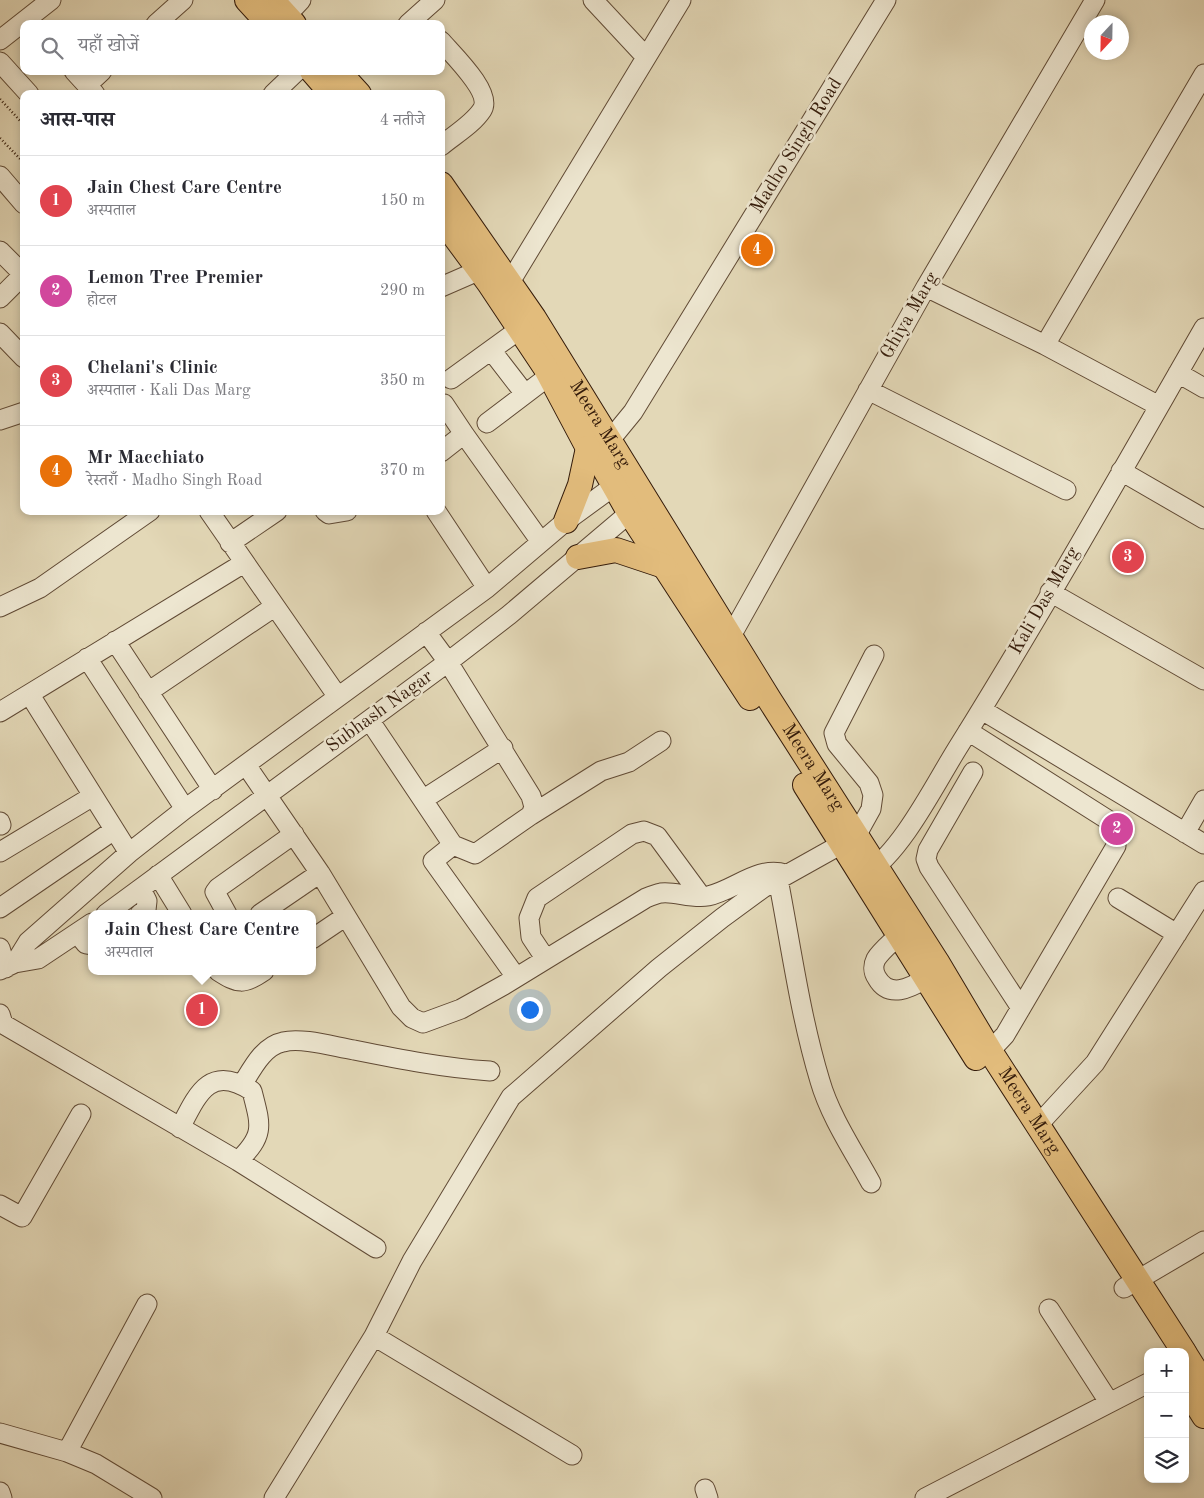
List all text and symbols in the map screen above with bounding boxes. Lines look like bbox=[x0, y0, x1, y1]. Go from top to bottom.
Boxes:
north arrow bbox=[1084, 15, 1129, 60]
search box bbox=[20, 20, 445, 75]
icon: search bbox=[38, 34, 66, 62]
text: यहाँ खोजें bbox=[78, 37, 139, 56]
street label: Madho Singh Road bbox=[748, 75, 846, 217]
text: आस-पास bbox=[40, 110, 115, 131]
text: 4 नतीजे bbox=[380, 113, 425, 129]
text: Jain Chest Care Centre bbox=[87, 179, 282, 198]
text: 1 bbox=[51, 193, 61, 209]
text: 150 m bbox=[380, 193, 425, 209]
text: अस्पताल bbox=[87, 203, 136, 219]
pin: 4 bbox=[741, 231, 773, 269]
text: Lemon Tree Premier bbox=[87, 269, 263, 288]
street label: Ghiya Marg bbox=[878, 269, 943, 363]
text: 2 bbox=[51, 283, 61, 299]
text: 290 m bbox=[380, 283, 425, 299]
text: होटल bbox=[87, 293, 116, 309]
text: Chelani's Clinic bbox=[87, 359, 218, 378]
text: 3 bbox=[51, 373, 61, 389]
text: 350 m bbox=[380, 373, 425, 389]
street label: Meera Marg bbox=[565, 377, 634, 472]
text: अस्पताल · Kali Das Marg bbox=[87, 383, 251, 399]
text: Mr Macchiato bbox=[87, 449, 204, 468]
text: 4 bbox=[51, 463, 61, 479]
text: 370 m bbox=[380, 463, 425, 479]
text: रेस्तराँ · Madho Singh Road bbox=[87, 473, 262, 489]
pin: 3 bbox=[1112, 538, 1144, 576]
street label: Kali Das Marg bbox=[1007, 543, 1084, 658]
street label: Subhash Nagar bbox=[323, 667, 437, 757]
street label: Meera Marg bbox=[778, 720, 848, 815]
pin: 2 bbox=[1101, 810, 1133, 848]
popup bbox=[88, 910, 316, 975]
text: Jain Chest Care Centre bbox=[105, 921, 299, 940]
text: अस्पताल bbox=[105, 945, 153, 961]
pin: 1 bbox=[186, 991, 218, 1029]
your location bbox=[517, 997, 543, 1023]
street label: Meera Marg bbox=[994, 1064, 1064, 1159]
map controls bbox=[1144, 1348, 1189, 1483]
button: + bbox=[1144, 1348, 1189, 1393]
button: − bbox=[1144, 1393, 1189, 1438]
button: layers bbox=[1144, 1438, 1189, 1483]

